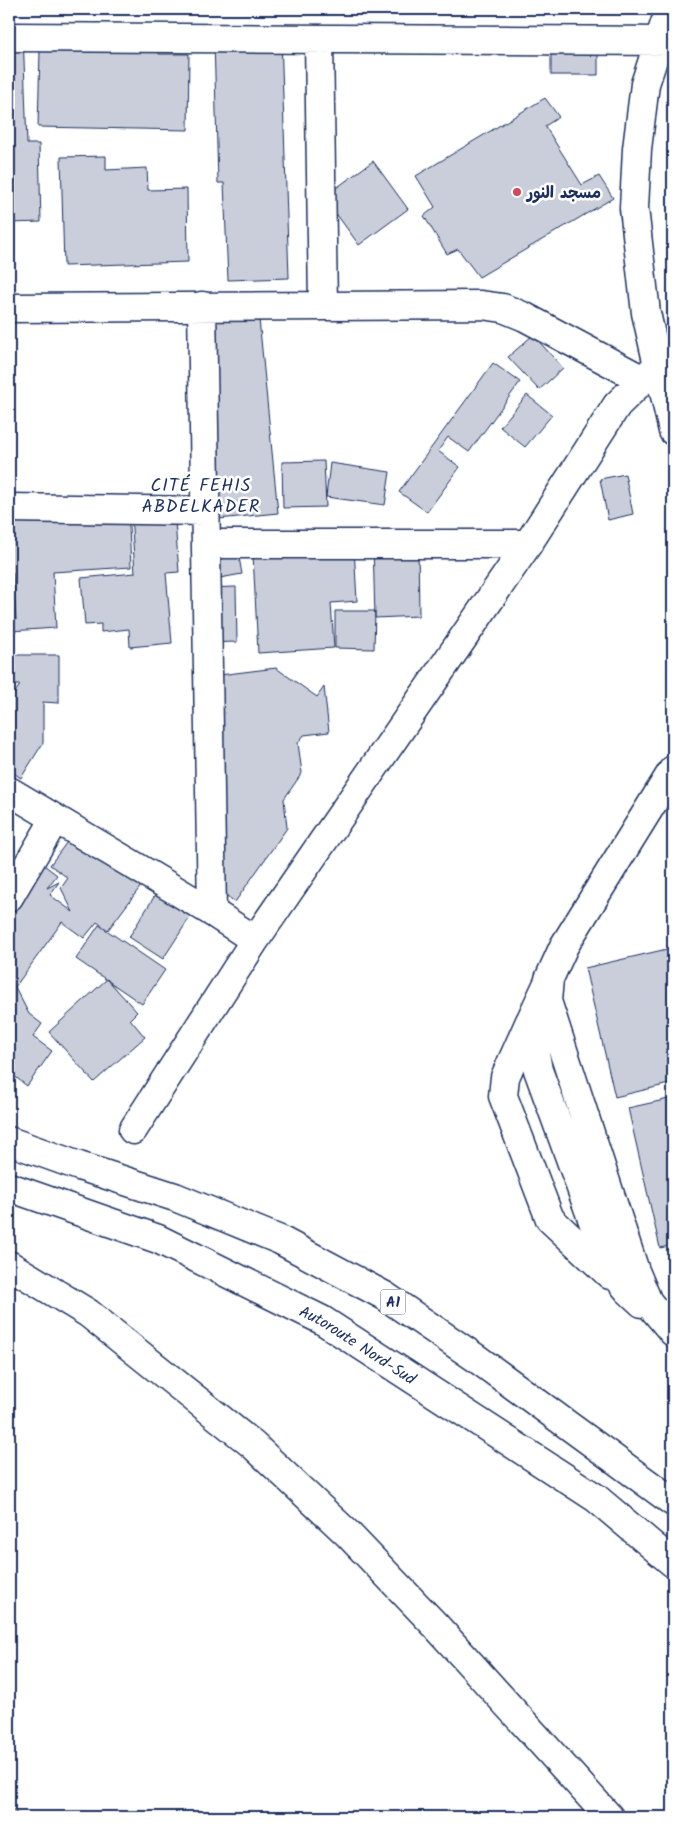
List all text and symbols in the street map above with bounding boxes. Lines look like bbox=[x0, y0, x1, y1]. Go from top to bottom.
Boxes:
place label: مسجد النور bbox=[525, 181, 601, 206]
marker: مسجد النور bbox=[511, 186, 523, 198]
district label: CITÉ FEHIS ABDELKADER bbox=[142, 472, 260, 522]
road number: A1 bbox=[380, 1290, 406, 1314]
street label: Autoroute Nord-Sud bbox=[295, 1300, 421, 1392]

